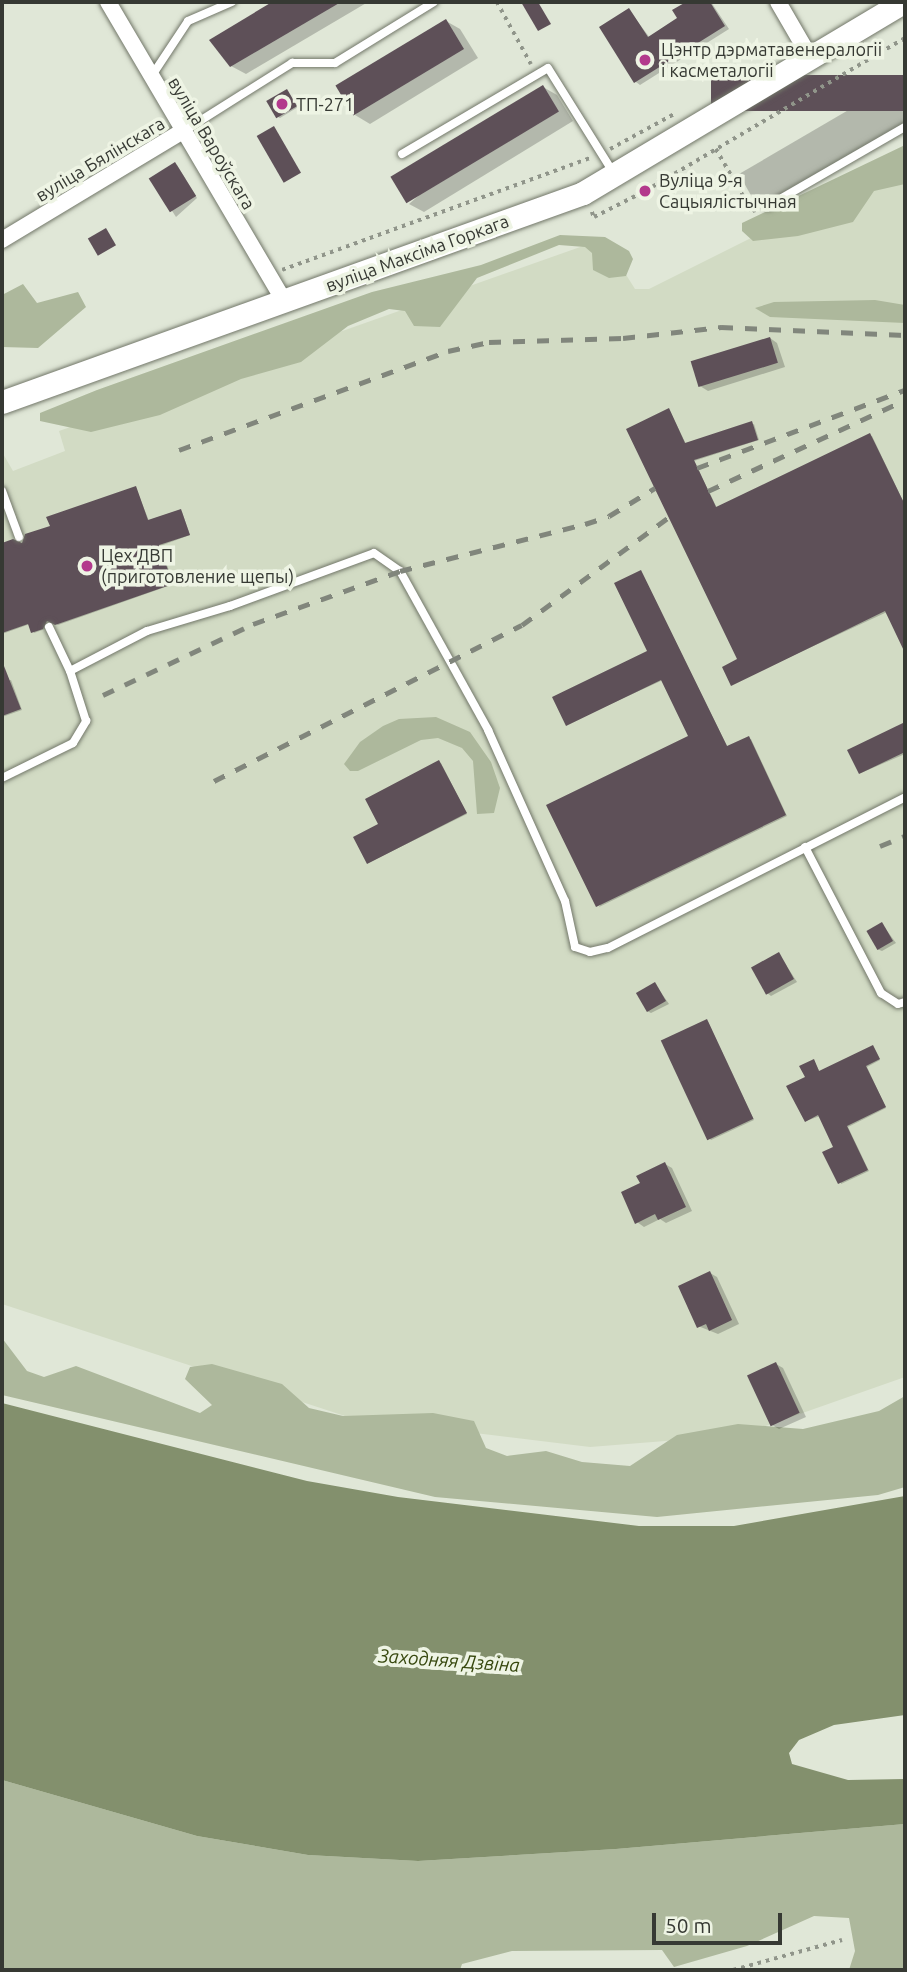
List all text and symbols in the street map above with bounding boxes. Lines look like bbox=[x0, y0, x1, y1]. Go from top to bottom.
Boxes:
place label: Цэнтр дэрматавенералогіі і касметалогіі bbox=[661, 39, 882, 82]
marker: Цэнтр дэрматавенералогіі і касметалогіі bbox=[635, 50, 655, 70]
street label: вуліца Вароўскага bbox=[164, 73, 260, 213]
place label: ТП-271 bbox=[296, 93, 354, 115]
marker: ТП-271 bbox=[274, 96, 290, 112]
street label: вуліца Бялінскага bbox=[32, 112, 168, 206]
place label: Вуліца 9-я Сацыялістычная bbox=[659, 170, 797, 212]
marker: Вуліца 9-я Сацыялістычная bbox=[637, 183, 653, 199]
street label: вуліца Максіма Горкага bbox=[322, 210, 512, 296]
place label: Цех ДВП (приготовление щепы) bbox=[101, 545, 294, 588]
marker: Цех ДВП (приготовление щепы) bbox=[79, 558, 95, 574]
water label: Заходняя Дзвіна bbox=[378, 1645, 520, 1677]
scale bar bbox=[655, 1898, 785, 1942]
text: 50 m bbox=[665, 1913, 712, 1937]

